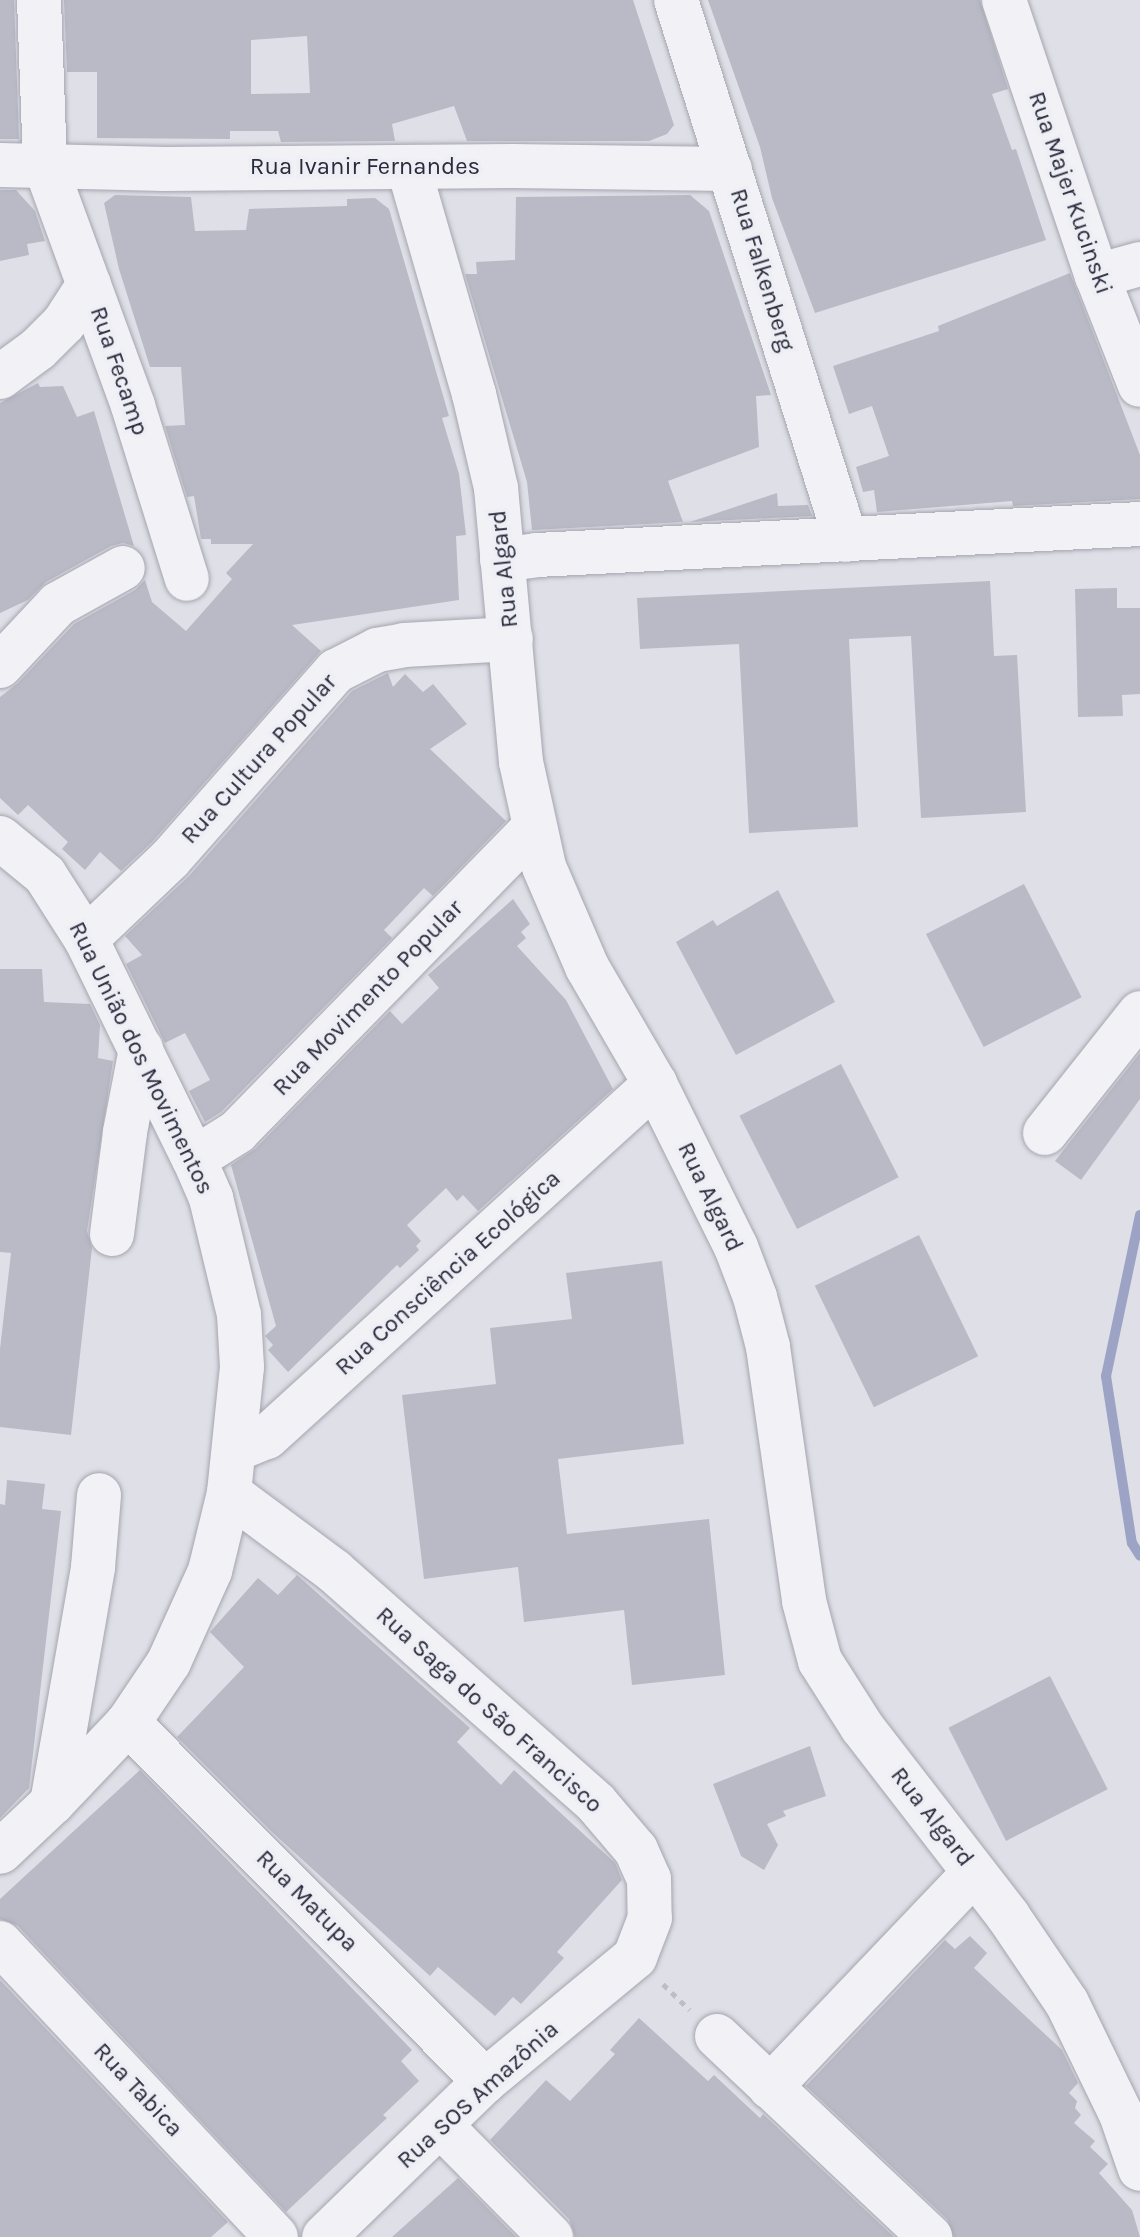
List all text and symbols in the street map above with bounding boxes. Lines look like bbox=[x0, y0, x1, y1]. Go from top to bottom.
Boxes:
street label: Rua Majer Kucinski bbox=[1022, 88, 1118, 298]
street label: Rua Ivanir Fernandes bbox=[250, 153, 480, 181]
street label: Rua Falkenberg bbox=[724, 185, 800, 355]
street label: Rua Fecamp bbox=[83, 303, 155, 439]
street label: Rua Algard bbox=[483, 509, 525, 629]
street label: Rua Cultura Popular bbox=[175, 668, 343, 850]
street label: Rua Movimento Popular bbox=[267, 894, 469, 1102]
street label: Rua União dos Movimentos bbox=[62, 917, 220, 1199]
street label: Rua Algard bbox=[671, 1138, 749, 1256]
street label: Rua Consciência Ecológica bbox=[330, 1164, 566, 1382]
street label: Rua Saga do São Francisco bbox=[370, 1601, 608, 1819]
street label: Rua Algard bbox=[884, 1762, 980, 1872]
street label: Rua Matupa bbox=[250, 1844, 364, 1958]
street label: Rua SOS Amazônia bbox=[391, 2015, 565, 2175]
street label: Rua Tabica bbox=[87, 2037, 189, 2143]

